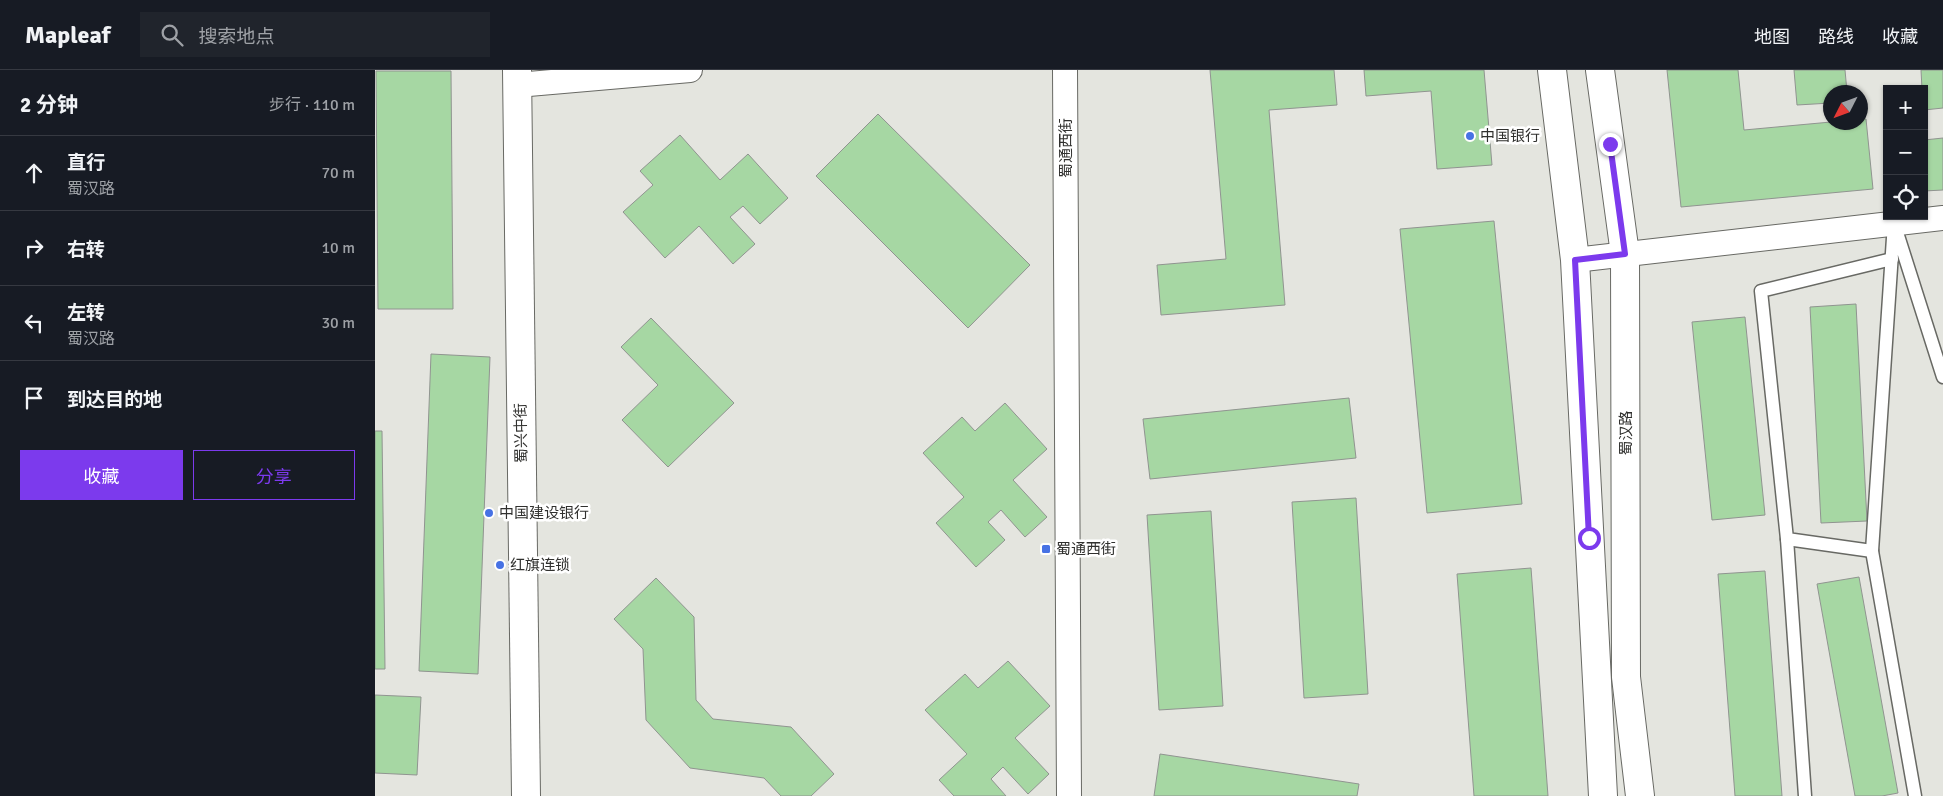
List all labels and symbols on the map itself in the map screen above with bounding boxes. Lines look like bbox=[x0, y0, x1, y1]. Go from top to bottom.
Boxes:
north arrow bbox=[1823, 85, 1868, 130]
street label: 蜀通西街 bbox=[1057, 118, 1075, 178]
place label: 中国银行 bbox=[1480, 127, 1540, 145]
marker: 中国银行 bbox=[1464, 130, 1476, 142]
route end bbox=[1599, 133, 1622, 156]
street label: 蜀兴中街 bbox=[511, 403, 531, 463]
street label: 蜀汉路 bbox=[1617, 410, 1635, 456]
place label: 中国建设银行 bbox=[499, 504, 589, 522]
marker: 中国建设银行 bbox=[483, 507, 495, 519]
route start bbox=[1578, 527, 1601, 550]
place label: 蜀通西街 bbox=[1056, 540, 1116, 558]
marker: 蜀通西街 bbox=[1040, 543, 1052, 555]
place label: 红旗连锁 bbox=[510, 556, 570, 574]
marker: 红旗连锁 bbox=[494, 559, 506, 571]

